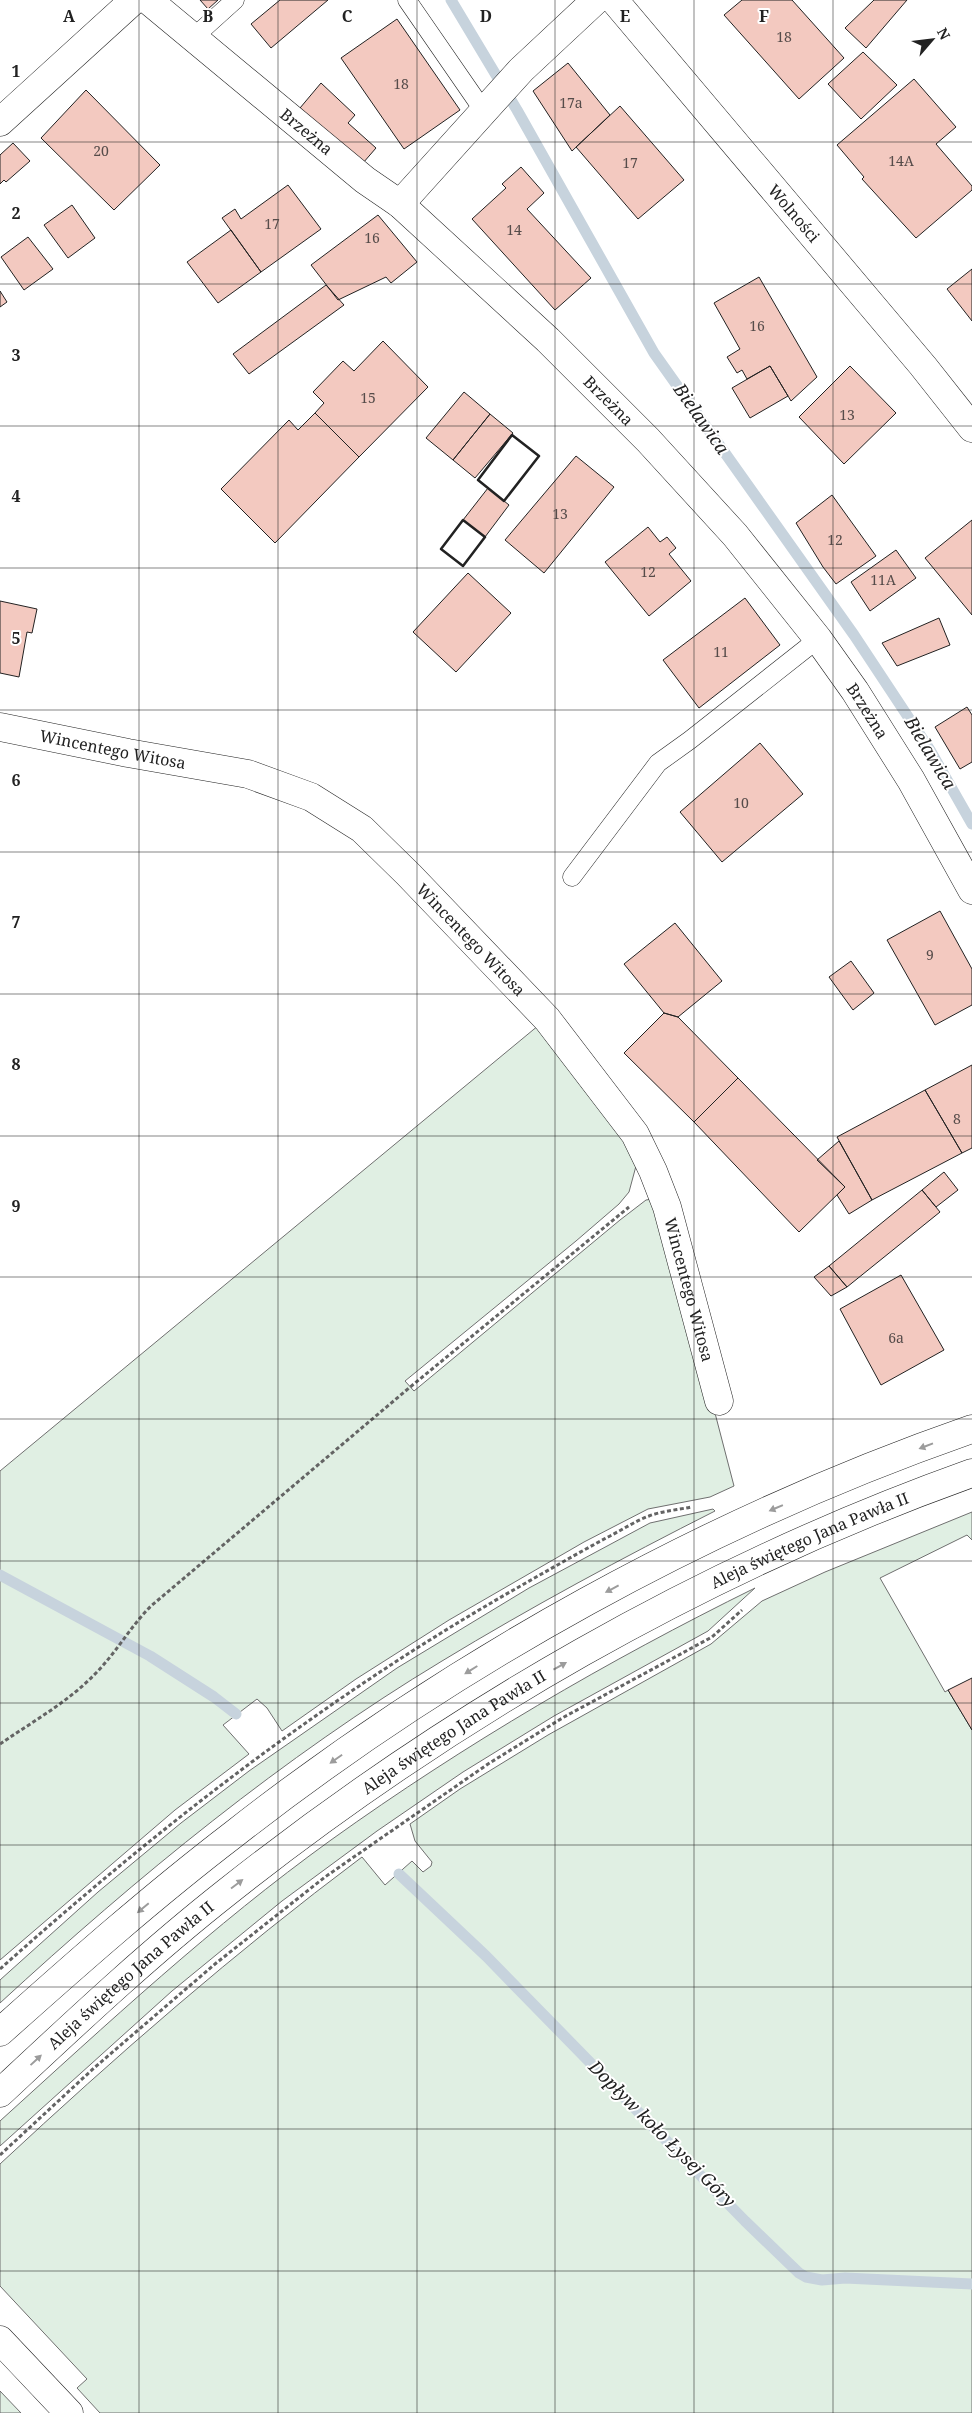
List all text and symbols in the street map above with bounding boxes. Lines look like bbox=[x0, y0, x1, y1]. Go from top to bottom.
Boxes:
text: A bbox=[63, 5, 76, 27]
text: B bbox=[203, 5, 214, 27]
text: C bbox=[342, 5, 353, 27]
text: D bbox=[480, 5, 492, 27]
text: E bbox=[620, 5, 630, 27]
text: F bbox=[759, 5, 769, 27]
north arrow bbox=[907, 15, 957, 65]
text: N bbox=[933, 24, 955, 43]
house number: 18 bbox=[776, 27, 792, 46]
text: 1 bbox=[11, 60, 21, 82]
house number: 18 bbox=[393, 74, 409, 93]
house number: 17a bbox=[559, 93, 583, 112]
street label: Brzeżna bbox=[276, 103, 338, 160]
house number: 20 bbox=[93, 141, 109, 160]
house number: 14A bbox=[888, 151, 914, 170]
house number: 17 bbox=[622, 153, 638, 172]
street label: Wolności bbox=[763, 179, 825, 247]
text: 2 bbox=[11, 202, 21, 224]
house number: 17 bbox=[264, 214, 280, 233]
house number: 14 bbox=[506, 220, 522, 239]
house number: 16 bbox=[364, 228, 380, 247]
house number: 16 bbox=[749, 316, 765, 335]
text: 3 bbox=[11, 344, 21, 366]
street label: Brzeżna bbox=[579, 371, 638, 430]
water label: Bielawica bbox=[668, 377, 735, 459]
house number: 15 bbox=[360, 388, 376, 407]
house number: 13 bbox=[839, 405, 855, 424]
text: 4 bbox=[11, 485, 21, 507]
house number: 13 bbox=[552, 504, 568, 523]
house number: 12 bbox=[827, 530, 843, 549]
house number: 12 bbox=[640, 562, 656, 581]
house number: 11A bbox=[870, 570, 896, 589]
text: 5 bbox=[11, 627, 21, 649]
house number: 11 bbox=[713, 642, 729, 661]
street label: Brzeżna bbox=[842, 678, 893, 743]
water label: Bielawica bbox=[899, 711, 962, 794]
street label: Wincentego Witosa bbox=[38, 724, 188, 774]
text: 6 bbox=[11, 769, 21, 791]
house number: 10 bbox=[733, 793, 749, 812]
street label: Wincentego Witosa bbox=[412, 879, 530, 1001]
text: 7 bbox=[11, 911, 21, 933]
house number: 9 bbox=[926, 945, 934, 964]
text: 8 bbox=[11, 1053, 21, 1075]
house number: 8 bbox=[953, 1109, 961, 1128]
text: 9 bbox=[11, 1195, 21, 1217]
street label: Wincentego Witosa bbox=[659, 1215, 719, 1364]
house number: 6a bbox=[888, 1328, 904, 1347]
one-way arrow bbox=[919, 1442, 933, 1450]
street label: Aleja świętego Jana Pawła II bbox=[707, 1487, 912, 1593]
one-way arrow bbox=[769, 1505, 783, 1513]
one-way arrow bbox=[605, 1585, 619, 1593]
one-way arrow bbox=[552, 1662, 567, 1670]
street label: Aleja świętego Jana Pawła II bbox=[357, 1665, 550, 1799]
one-way arrow bbox=[464, 1665, 477, 1674]
one-way arrow bbox=[329, 1754, 342, 1764]
one-way arrow bbox=[230, 1879, 244, 1889]
street label: Aleja świętego Jana Pawła II bbox=[43, 1896, 218, 2054]
one-way arrow bbox=[136, 1902, 149, 1913]
one-way arrow bbox=[29, 2054, 41, 2066]
water label: Dopływ koło Łysej Góry bbox=[583, 2054, 741, 2212]

